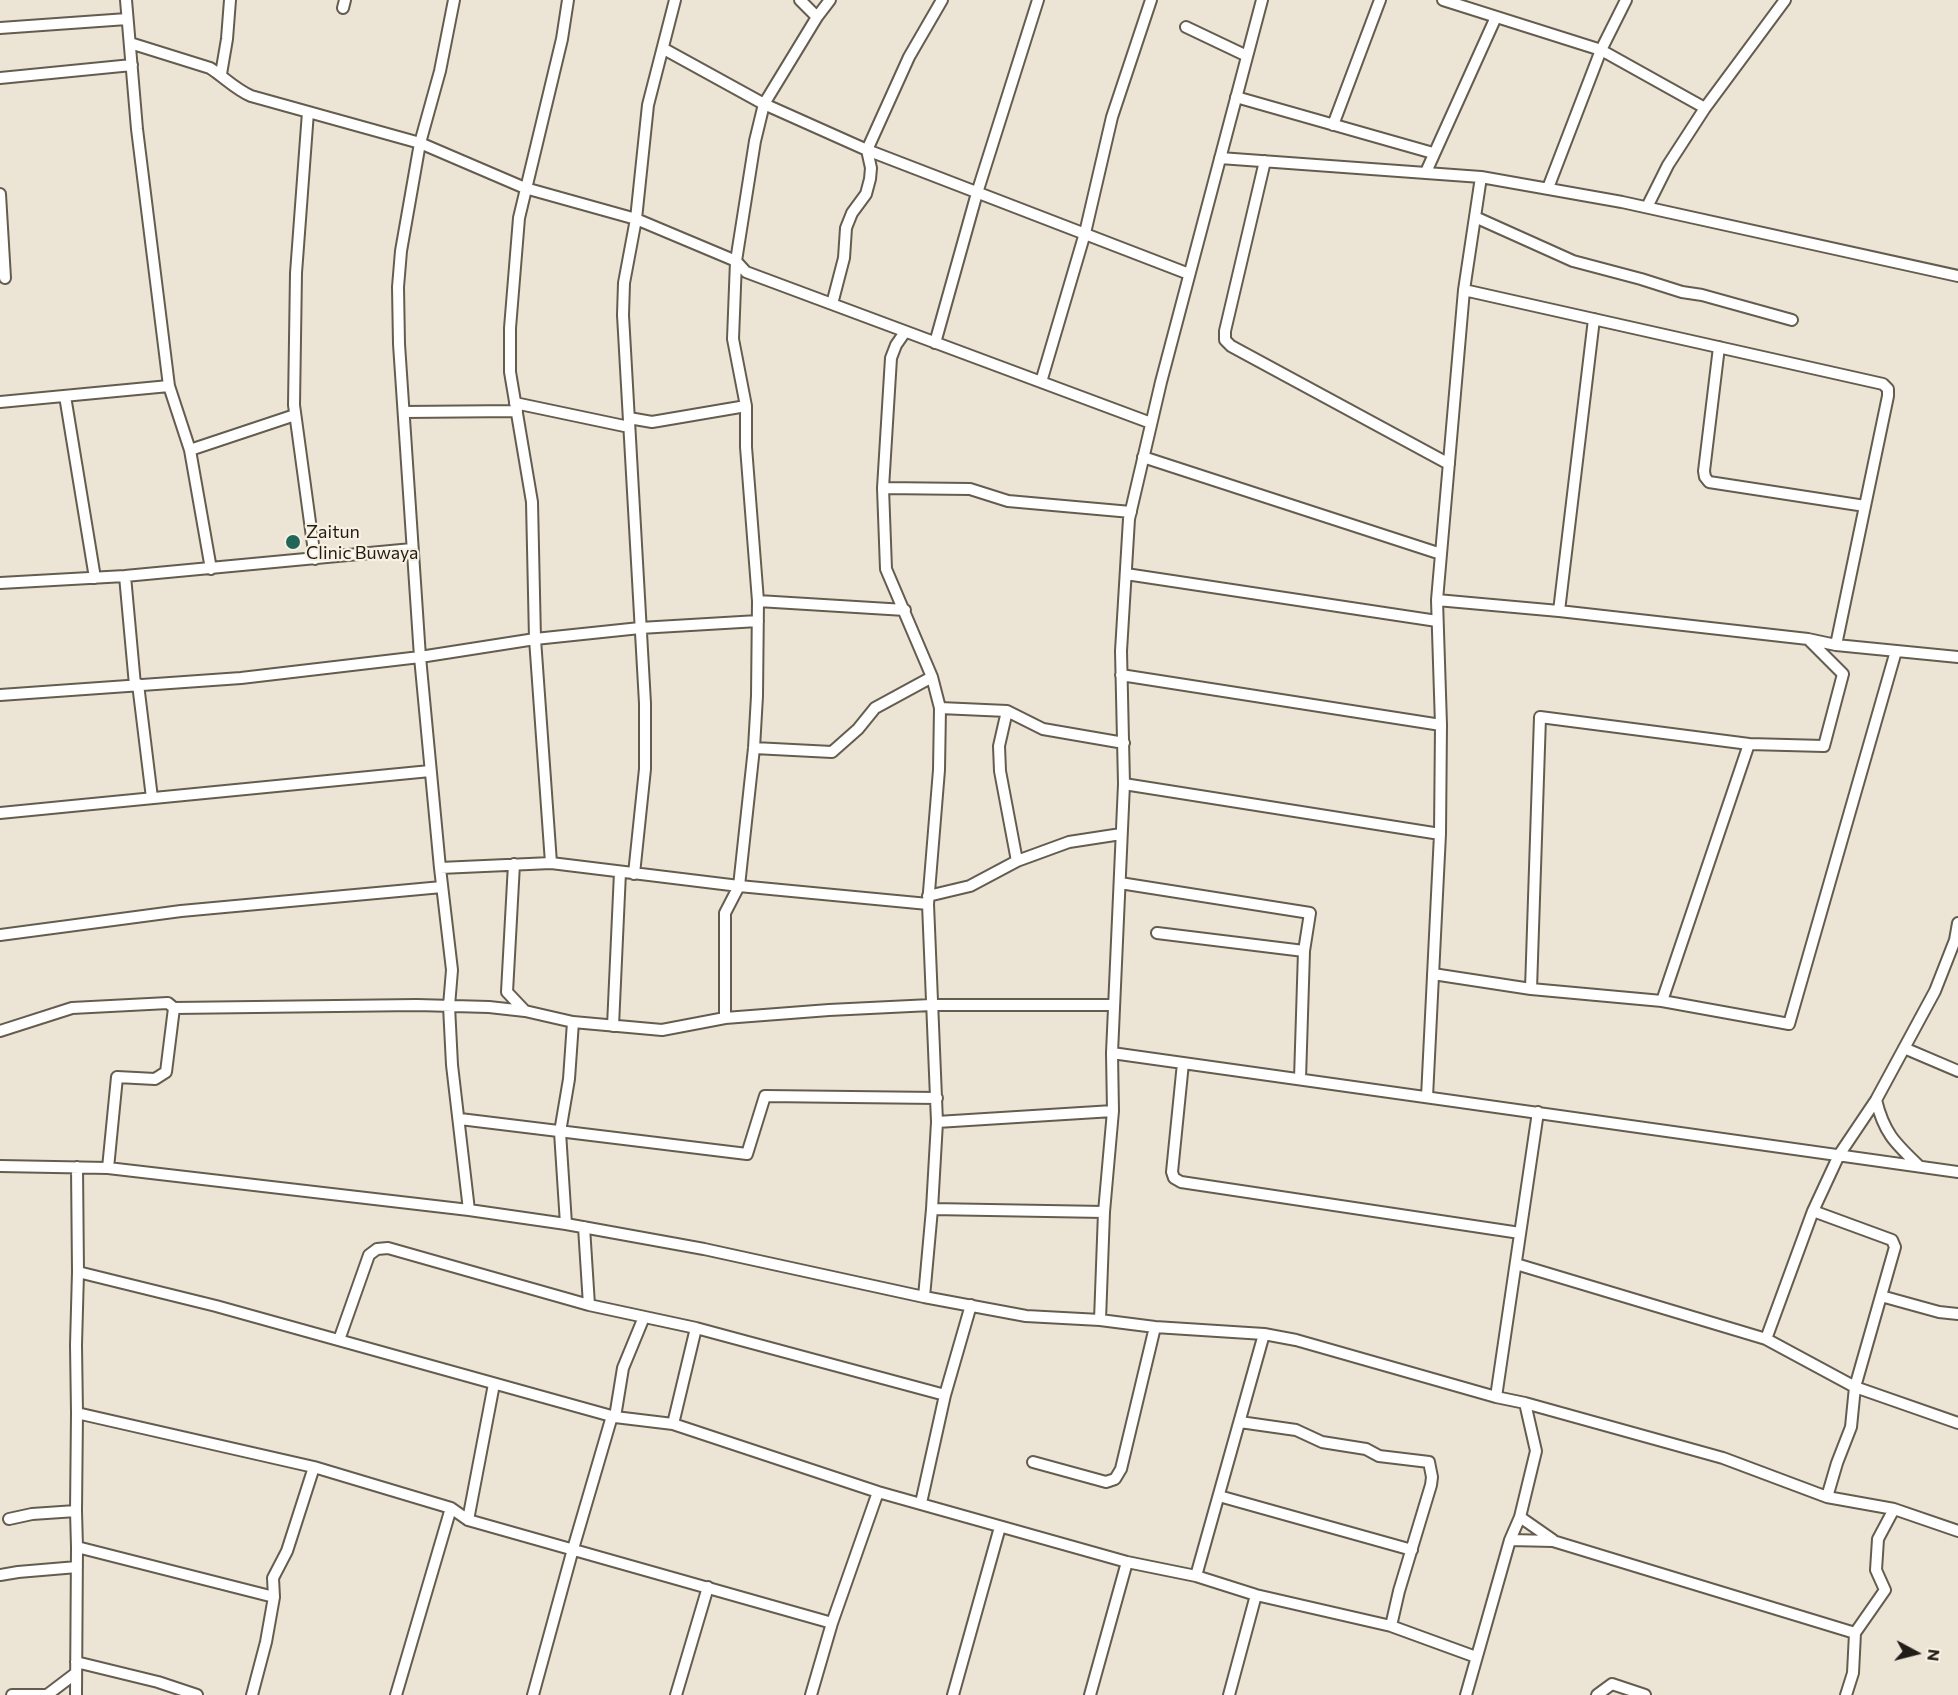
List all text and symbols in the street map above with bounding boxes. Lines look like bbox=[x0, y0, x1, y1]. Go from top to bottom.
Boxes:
place label: Zaitun Clinic Buwaya bbox=[306, 521, 418, 564]
marker: Zaitun Clinic Buwaya bbox=[284, 533, 302, 551]
north arrow bbox=[1886, 1623, 1946, 1683]
text: N bbox=[1924, 1648, 1945, 1662]

